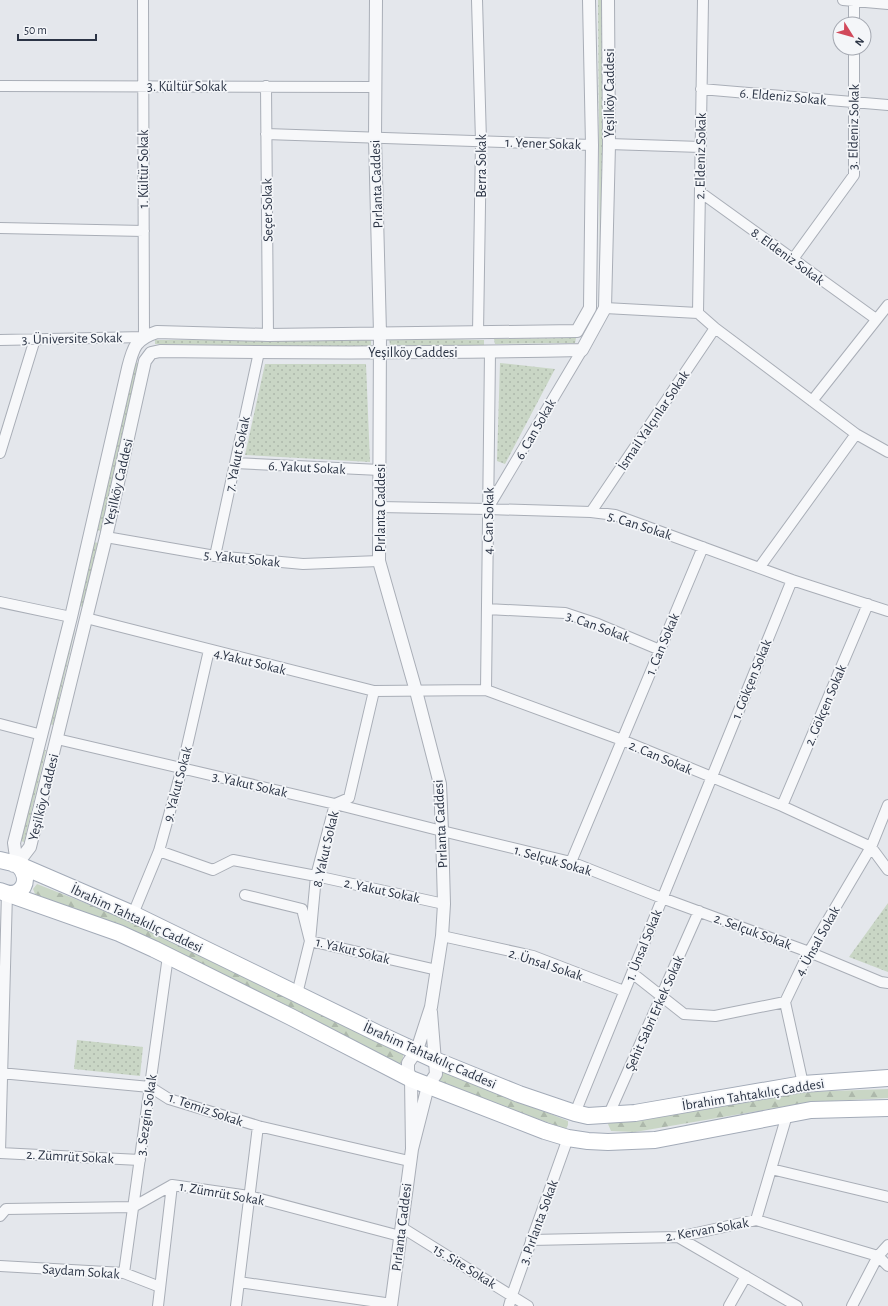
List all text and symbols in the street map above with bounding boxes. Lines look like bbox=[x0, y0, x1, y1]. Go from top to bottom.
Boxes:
scale bar bbox=[18, 16, 96, 42]
north arrow bbox=[832, 16, 872, 56]
text: 50 m bbox=[24, 24, 47, 36]
text: N bbox=[853, 35, 866, 48]
street label: Yeşilköy Caddesi bbox=[603, 48, 617, 138]
street label: 3. Kültür Sokak bbox=[147, 80, 227, 94]
street label: 3. Eldeniz Sokak bbox=[846, 83, 862, 170]
street label: 6. Eldeniz Sokak bbox=[739, 86, 827, 108]
street label: 2. Eldeniz Sokak bbox=[693, 112, 709, 199]
street label: 1. Kültür Sokak bbox=[137, 129, 151, 208]
street label: Berra Sokak bbox=[475, 134, 489, 198]
street label: 1. Yener Sokak bbox=[505, 136, 582, 152]
street label: Pırlanta Caddesi bbox=[368, 139, 386, 229]
street label: Seçer Sokak bbox=[260, 177, 276, 242]
street label: 8. Eldeniz Sokak bbox=[748, 226, 827, 288]
street label: 3. Üniversite Sokak bbox=[21, 328, 123, 347]
street label: Yeşilköy Caddesi bbox=[368, 346, 458, 360]
street label: İsmail Yalçınlar Sokak bbox=[613, 366, 693, 473]
street label: 6. Can Sokak bbox=[513, 396, 559, 462]
street label: 7. Yakut Sokak bbox=[223, 415, 253, 493]
street label: Yeşilköy Caddesi bbox=[102, 437, 136, 527]
street label: 6. Yakut Sokak bbox=[268, 459, 347, 477]
street label: Pırlanta Caddesi bbox=[374, 464, 388, 552]
street label: 4. Can Sokak bbox=[481, 487, 497, 555]
street label: 5. Can Sokak bbox=[606, 509, 674, 543]
street label: 5. Yakut Sokak bbox=[203, 548, 281, 570]
street label: 3. Can Sokak bbox=[564, 609, 632, 645]
street label: 1. Can Sokak bbox=[644, 611, 682, 677]
street label: 1. Gökçen Sokak bbox=[730, 637, 775, 721]
street label: 4.Yakut Sokak bbox=[212, 646, 288, 678]
street label: 2. Gökçen Sokak bbox=[803, 662, 850, 748]
street label: 2. Can Sokak bbox=[627, 738, 695, 778]
street label: 9. Yakut Sokak bbox=[161, 744, 195, 824]
street label: Yeşilköy Caddesi bbox=[26, 752, 62, 842]
street label: 3. Yakut Sokak bbox=[211, 770, 289, 801]
street label: Pırlanta Caddesi bbox=[432, 779, 450, 869]
street label: 8. Yakut Sokak bbox=[310, 809, 342, 889]
street label: 1. Selçuk Sokak bbox=[512, 843, 594, 879]
street label: 2. Yakut Sokak bbox=[343, 876, 422, 906]
street label: İbrahim Tahtakılıç Caddesi bbox=[68, 879, 206, 956]
street label: 4. Ünsal Sokak bbox=[790, 902, 843, 979]
street label: 1. Ünsal Sokak bbox=[620, 906, 665, 983]
street label: 2. Selçuk Sokak bbox=[712, 911, 794, 953]
street label: 1. Yakut Sokak bbox=[314, 935, 392, 967]
street label: 2. Ünsal Sokak bbox=[507, 944, 586, 984]
street label: Şehit Sabri Erkek Sokak bbox=[623, 953, 687, 1073]
street label: İbrahim Tahtakılıç Caddesi bbox=[361, 1017, 499, 1092]
street label: 3. Sezgin Sokak bbox=[134, 1073, 160, 1157]
street label: İbrahim Tahtakılıç Caddesi bbox=[680, 1074, 825, 1113]
street label: 1. Temiz Sokak bbox=[167, 1091, 245, 1129]
street label: 2. Zümrüt Sokak bbox=[26, 1148, 115, 1166]
street label: 3. Pırlanta Sokak bbox=[517, 1178, 561, 1267]
street label: 1. Zümrüt Sokak bbox=[178, 1180, 266, 1208]
street label: Pırlanta Caddesi bbox=[390, 1182, 414, 1272]
street label: 2. Kervan Sokak bbox=[665, 1216, 750, 1244]
street label: 15. Site Sokak bbox=[430, 1242, 499, 1292]
street label: Saydam Sokak bbox=[42, 1262, 121, 1282]

